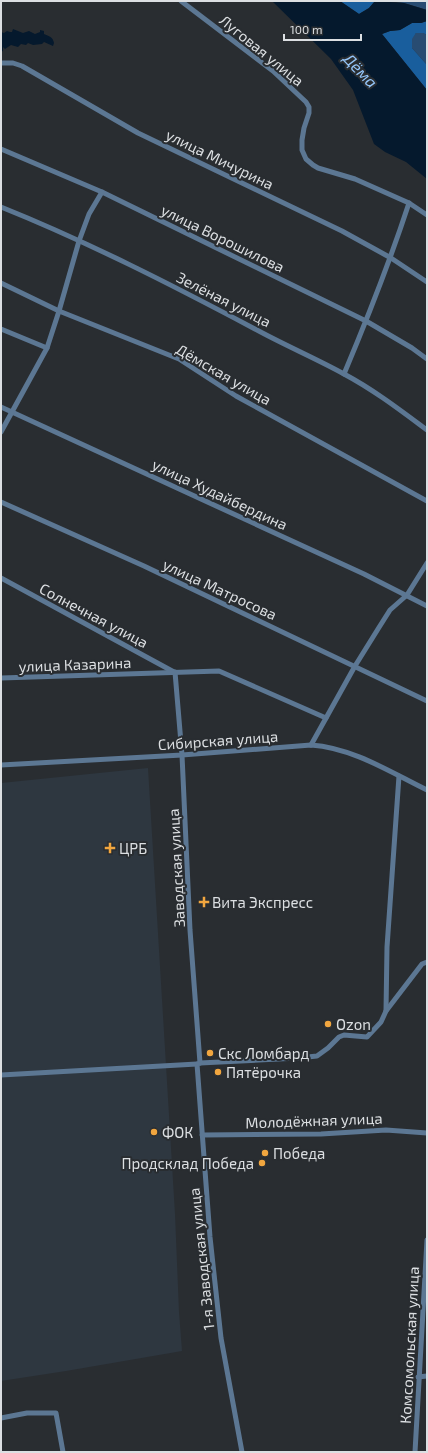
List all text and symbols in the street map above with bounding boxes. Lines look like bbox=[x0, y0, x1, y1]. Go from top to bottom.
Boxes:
street label: Луговая улица bbox=[216, 11, 308, 90]
scale bar bbox=[284, 16, 361, 42]
text: 100 m bbox=[290, 22, 322, 36]
water label: Дёма bbox=[339, 48, 382, 91]
street label: улица Мичурина bbox=[163, 125, 277, 194]
street label: улица Ворошилова bbox=[158, 200, 288, 277]
street label: Зелёная улица bbox=[173, 268, 274, 331]
street label: Дёмская улица bbox=[173, 340, 275, 409]
street label: улица Худайбердина bbox=[149, 455, 291, 534]
street label: улица Матросова bbox=[160, 555, 280, 624]
street label: Солнечная улица bbox=[36, 579, 151, 652]
street label: улица Казарина bbox=[18, 653, 132, 676]
street label: Сибирская улица bbox=[157, 727, 279, 754]
street label: Заводская улица bbox=[164, 808, 189, 928]
place label: ЦРБ bbox=[119, 839, 147, 857]
marker: ЦРБ bbox=[104, 842, 116, 854]
place label: Вита Экспресс bbox=[212, 893, 313, 911]
marker: Вита Экспресс bbox=[199, 897, 209, 907]
place label: Ozon bbox=[336, 1015, 371, 1033]
marker: Ozon bbox=[323, 1019, 333, 1029]
place label: Скс Ломбард bbox=[218, 1044, 309, 1062]
marker: Скс Ломбард bbox=[205, 1048, 215, 1058]
place label: Пятёрочка bbox=[226, 1063, 301, 1081]
marker: Пятёрочка bbox=[213, 1067, 223, 1077]
street label: Молодёжная улица bbox=[245, 1109, 383, 1132]
place label: ФОК bbox=[162, 1123, 193, 1141]
marker: ФОК bbox=[149, 1127, 159, 1137]
place label: Победа bbox=[273, 1144, 325, 1162]
marker: Победа bbox=[260, 1148, 270, 1158]
place label: Продсклад Победа bbox=[122, 1154, 254, 1172]
marker: Продсклад Победа bbox=[257, 1158, 267, 1168]
street label: 1-я Заводская улица bbox=[185, 1187, 218, 1331]
street label: Комсомольская улица bbox=[396, 1266, 423, 1424]

